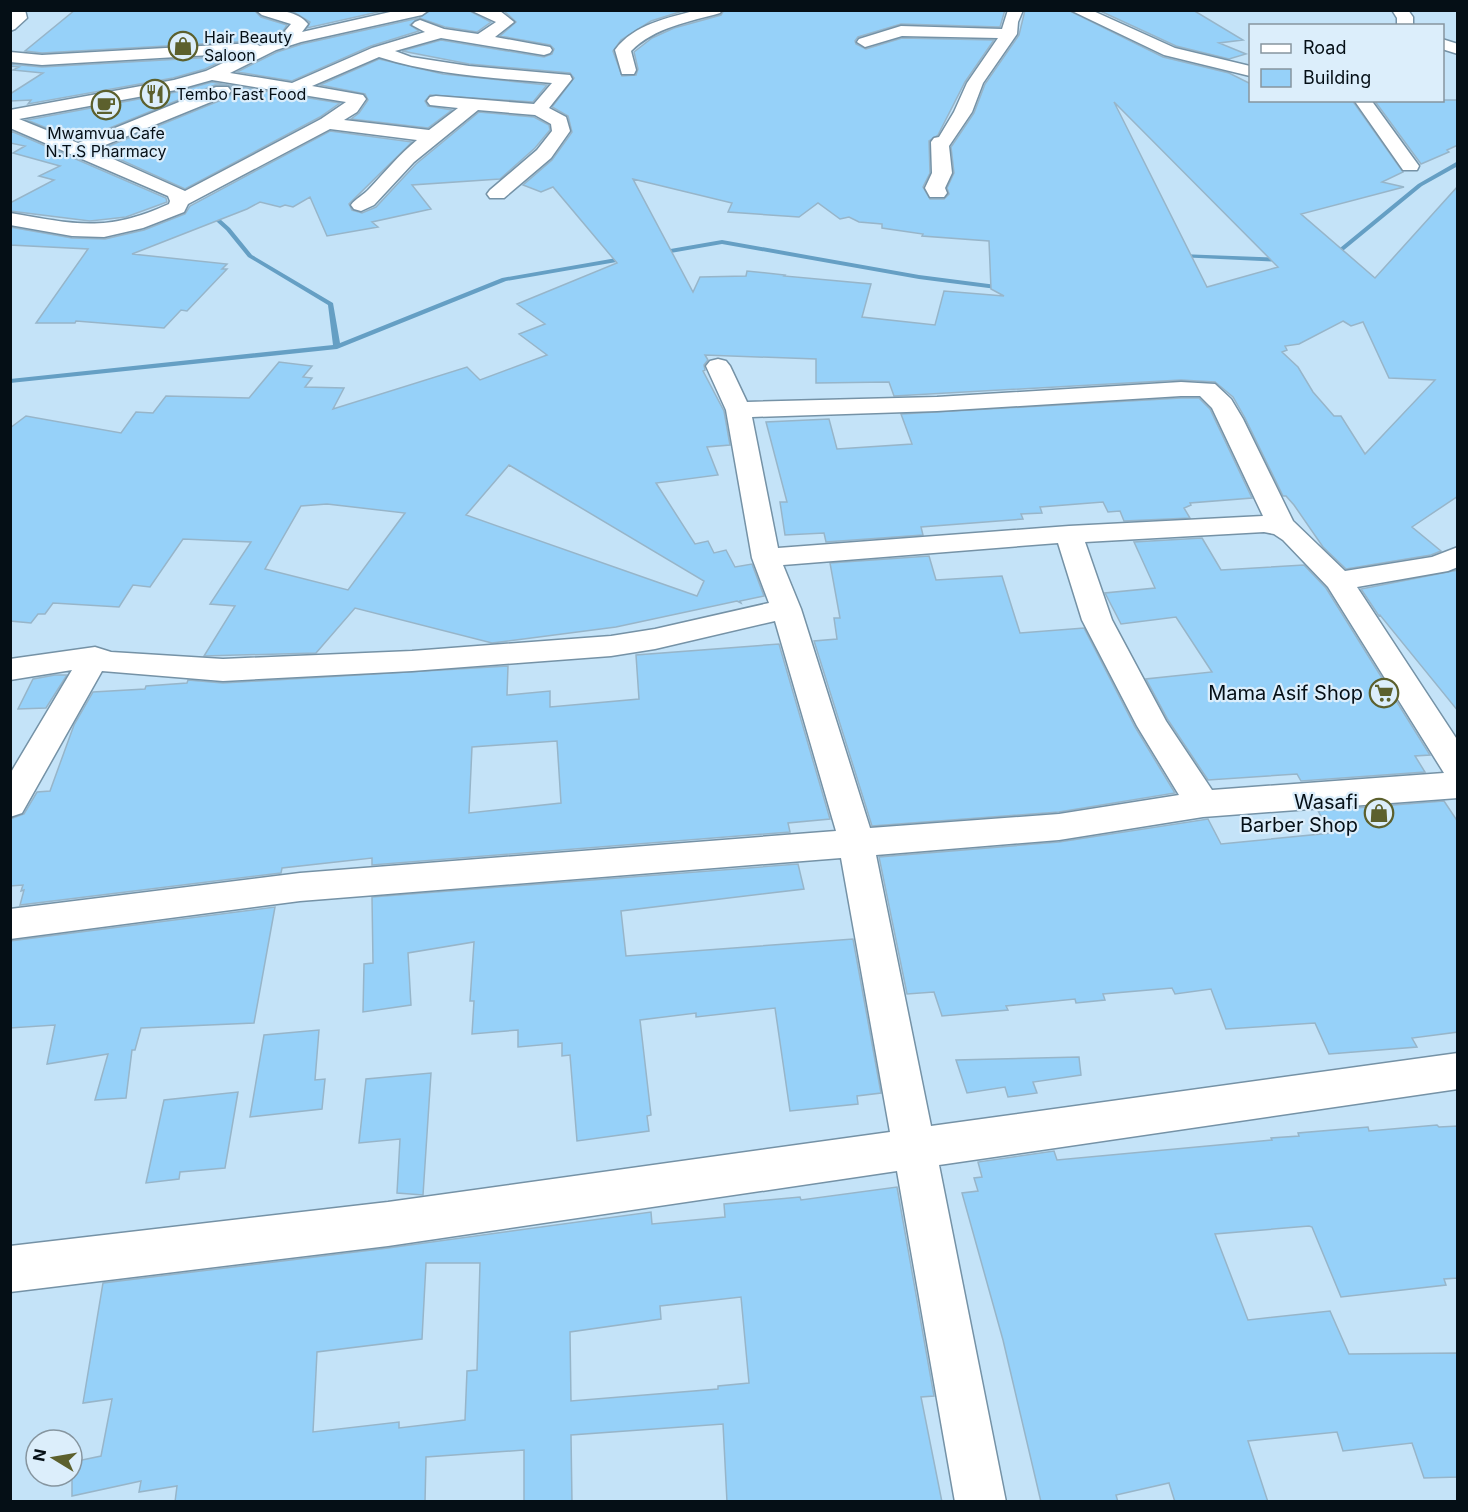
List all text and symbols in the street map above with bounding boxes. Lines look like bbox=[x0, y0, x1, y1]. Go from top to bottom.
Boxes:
legend bbox=[1249, 24, 1444, 102]
place label: Hair Beauty Saloon bbox=[204, 27, 292, 65]
shop icon: Hair Beauty Saloon bbox=[167, 30, 199, 62]
text: Road bbox=[1303, 37, 1346, 58]
text: Building bbox=[1303, 67, 1371, 88]
restaurant icon: Tembo Fast Food bbox=[139, 78, 171, 110]
place label: Tembo Fast Food bbox=[176, 84, 306, 104]
cafe icon: Mwamvua Cafe N.T.S Pharmacy bbox=[90, 89, 122, 121]
place label: Mwamvua Cafe N.T.S Pharmacy bbox=[45, 123, 167, 161]
supermarket icon: Mama Asif Shop bbox=[1368, 677, 1400, 709]
place label: Mama Asif Shop bbox=[1208, 681, 1363, 705]
place label: Wasafi Barber Shop bbox=[1240, 790, 1358, 837]
shop icon: Wasafi Barber Shop bbox=[1363, 797, 1395, 829]
north arrow bbox=[24, 1428, 84, 1488]
text: N bbox=[28, 1447, 50, 1463]

